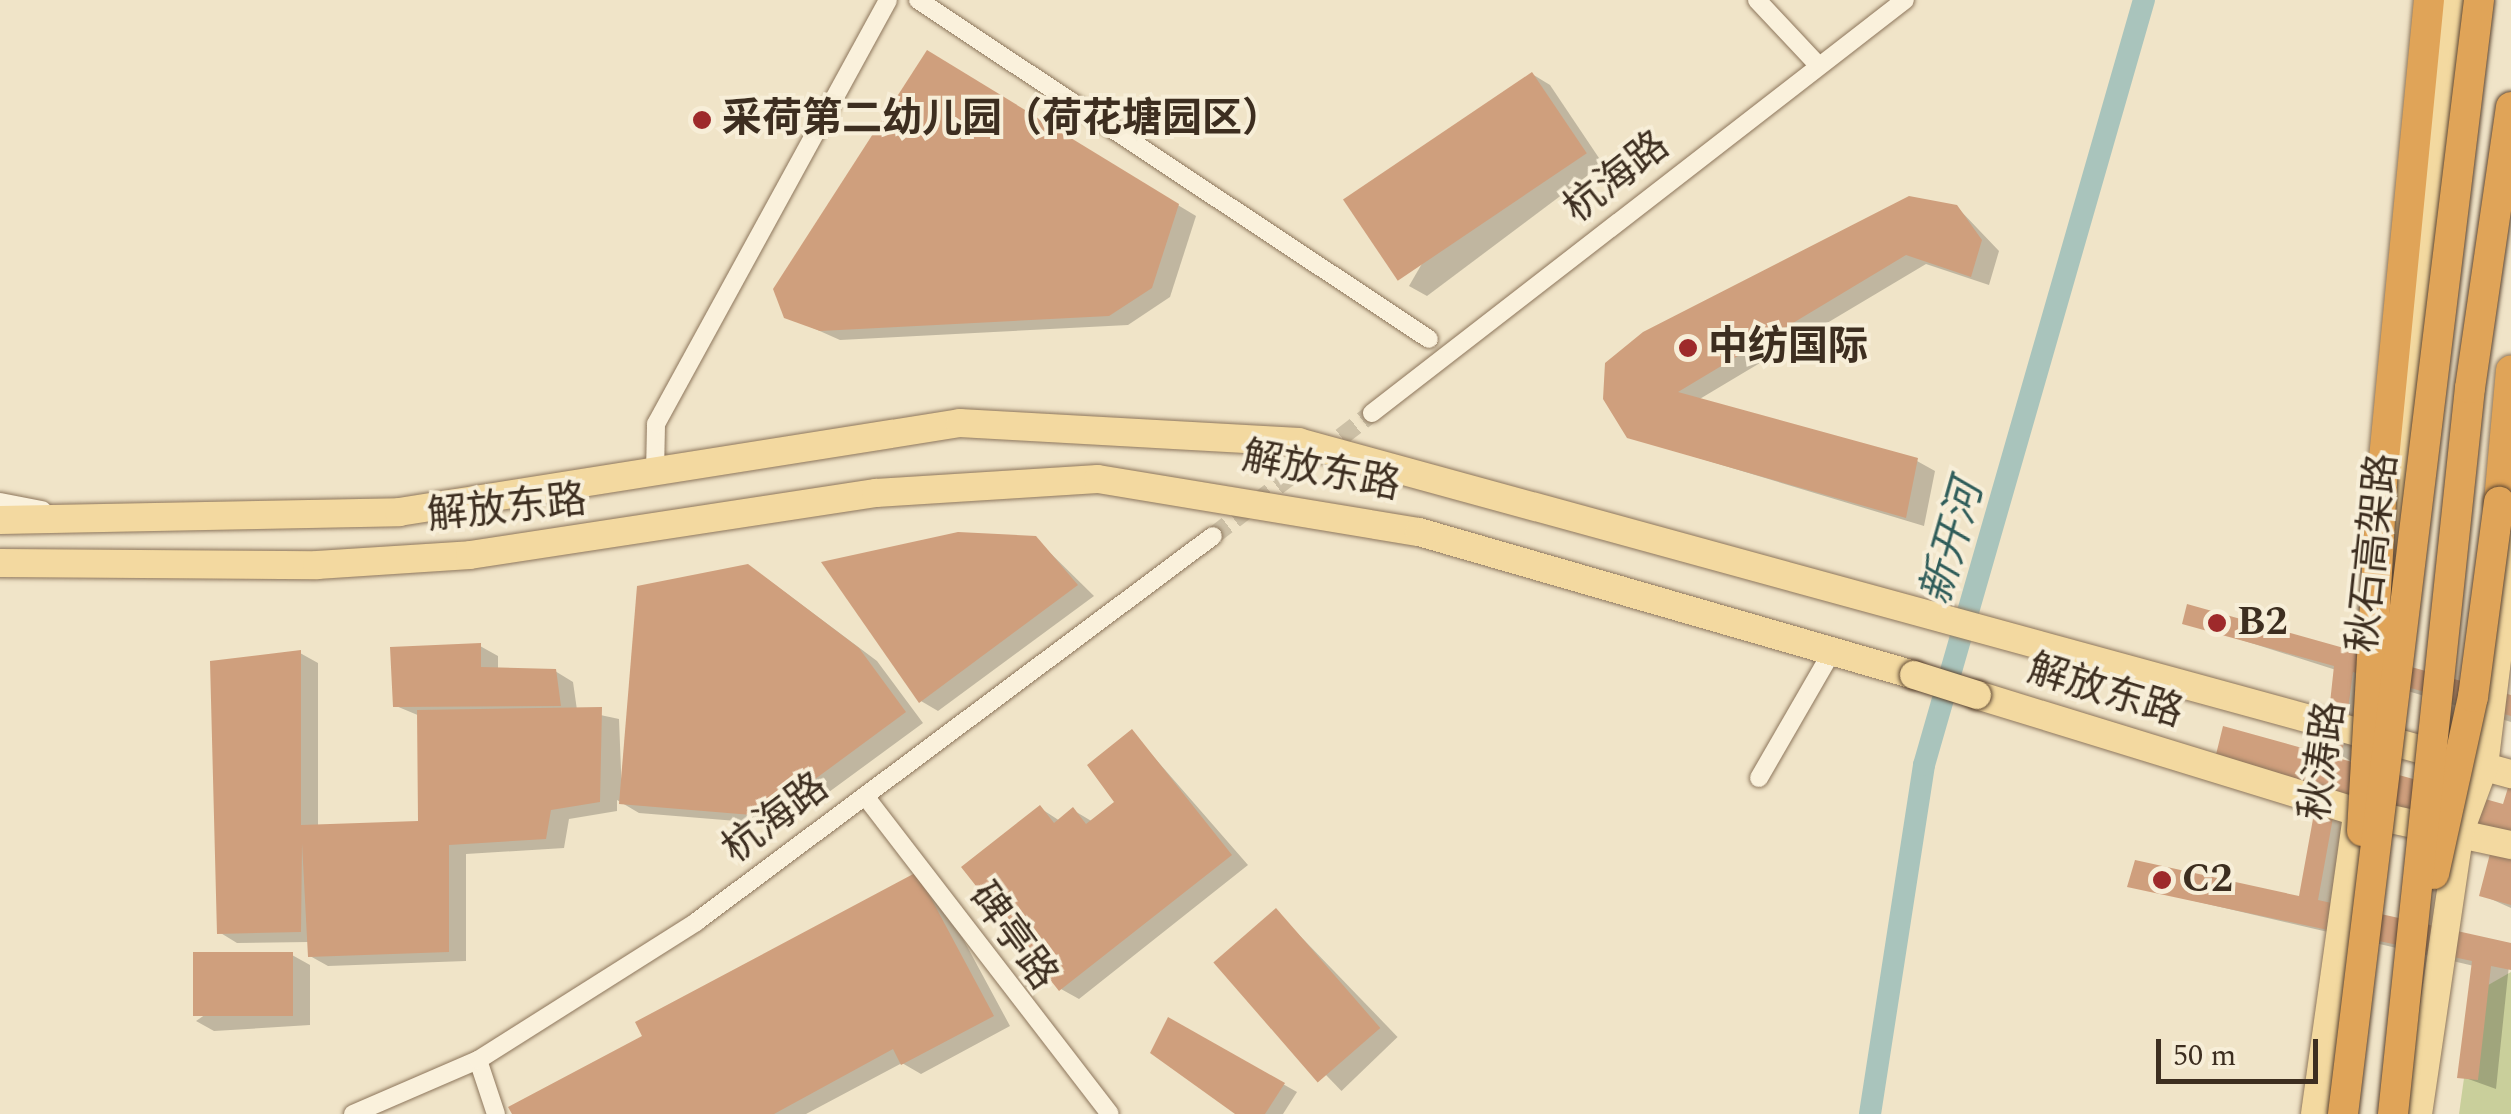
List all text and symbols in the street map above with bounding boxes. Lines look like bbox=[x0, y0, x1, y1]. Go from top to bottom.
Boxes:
place label: 采荷第二幼儿园（荷花塘园区） bbox=[722, 96, 1282, 144]
marker: 采荷第二幼儿园（荷花塘园区） bbox=[691, 109, 713, 131]
street label: 杭海路 bbox=[1555, 122, 1679, 234]
place label: 中纺国际 bbox=[1708, 324, 1868, 372]
marker: 中纺国际 bbox=[1677, 337, 1699, 359]
street label: 解放东路 bbox=[1238, 433, 1404, 511]
street label: 秋石高架路 bbox=[2340, 451, 2408, 655]
water label: 新开河 bbox=[1911, 475, 1995, 611]
street label: 解放东路 bbox=[425, 477, 589, 541]
place label: B2 bbox=[2237, 599, 2288, 647]
marker: B2 bbox=[2206, 612, 2228, 634]
street label: 解放东路 bbox=[2021, 646, 2189, 738]
street label: 秋涛路 bbox=[2292, 698, 2356, 824]
street label: 杭海路 bbox=[714, 764, 838, 874]
place label: C2 bbox=[2182, 856, 2233, 904]
marker: C2 bbox=[2151, 869, 2173, 891]
street label: 碑亭路 bbox=[957, 874, 1067, 1000]
scale bar bbox=[2161, 1019, 2324, 1081]
text: 50 m bbox=[2173, 1033, 2236, 1079]

